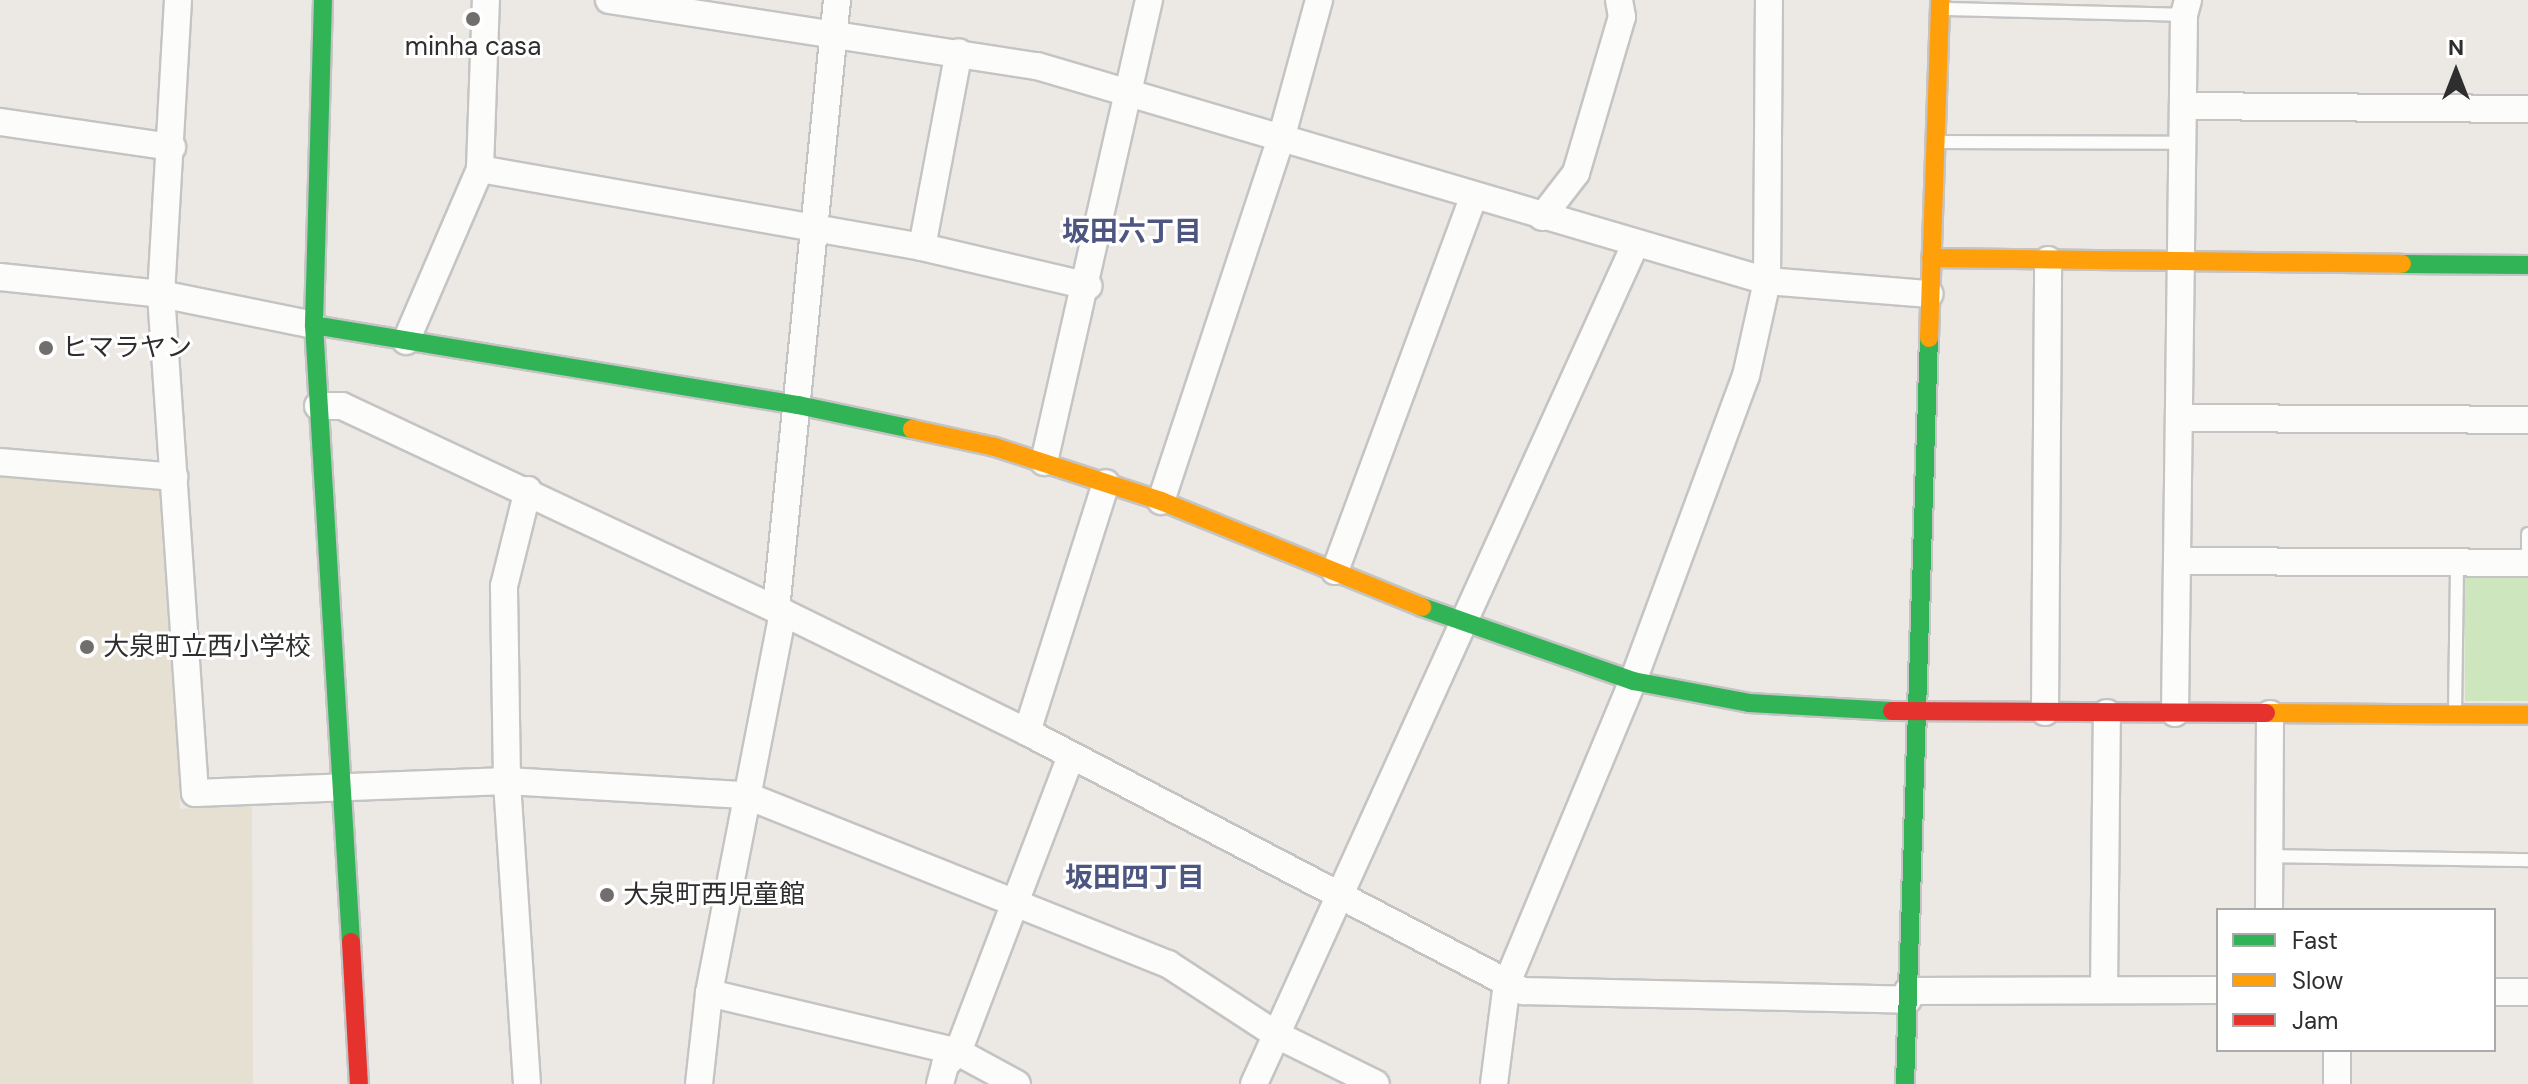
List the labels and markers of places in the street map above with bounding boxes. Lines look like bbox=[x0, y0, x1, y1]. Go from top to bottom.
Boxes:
marker: minha casa bbox=[464, 10, 482, 28]
place label: minha casa bbox=[405, 31, 541, 63]
place label: ヒマラヤン bbox=[62, 332, 192, 364]
marker: ヒマラヤン bbox=[37, 339, 55, 357]
place label: 大泉町立西小学校 bbox=[103, 631, 311, 663]
marker: 大泉町立西小学校 bbox=[78, 638, 96, 656]
place label: 大泉町西児童館 bbox=[623, 879, 805, 911]
marker: 大泉町西児童館 bbox=[598, 886, 616, 904]

